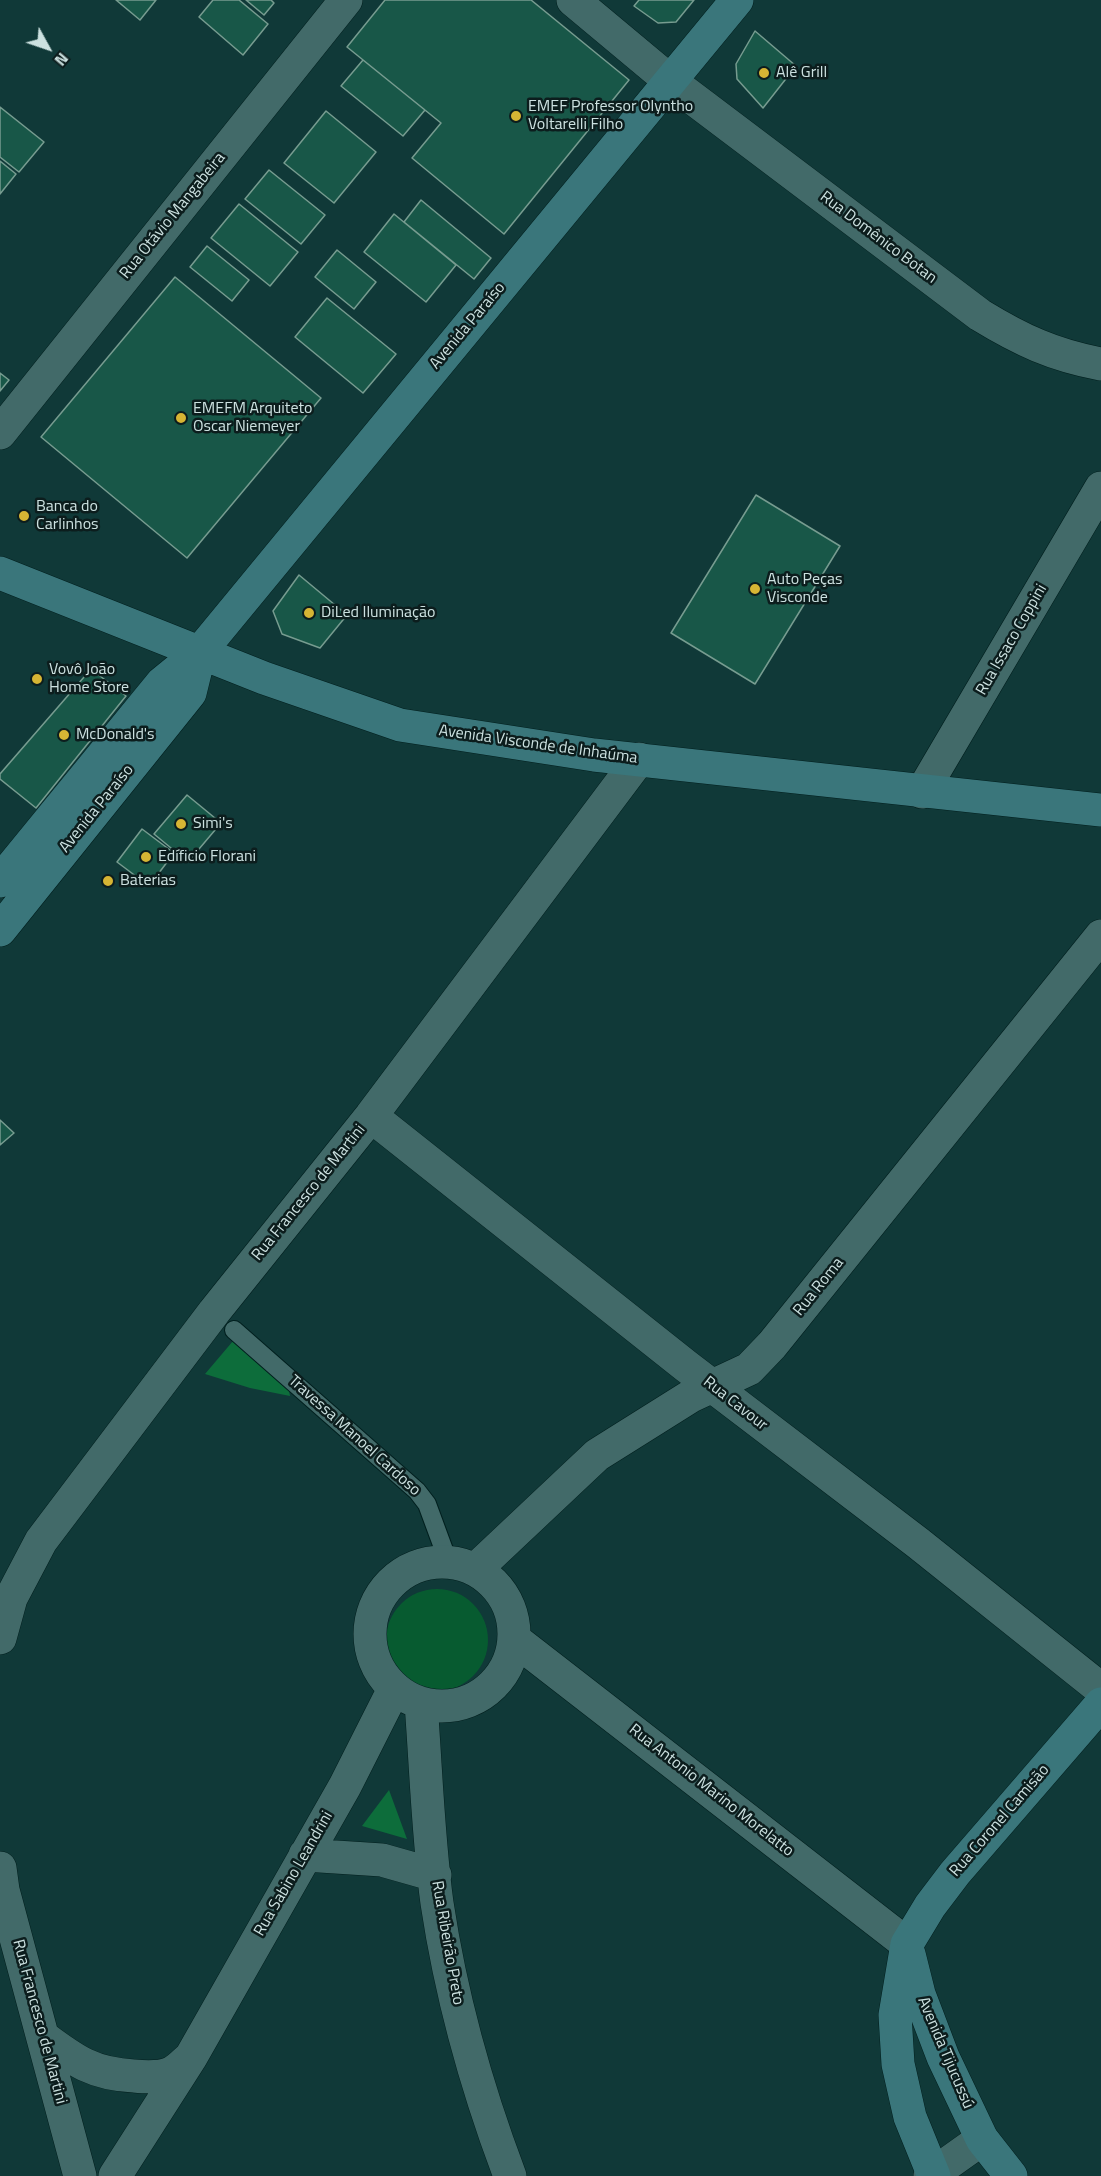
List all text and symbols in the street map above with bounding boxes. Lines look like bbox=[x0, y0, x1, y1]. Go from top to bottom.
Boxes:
north arrow bbox=[18, 18, 78, 78]
text: N bbox=[49, 48, 75, 72]
place label: Alê Grill bbox=[776, 63, 827, 83]
marker: Alê Grill bbox=[757, 66, 771, 80]
place label: EMEF Professor Olyntho Voltarelli Filho bbox=[528, 97, 693, 135]
marker: EMEF Professor Olyntho Voltarelli Filho bbox=[509, 109, 523, 123]
street label: Rua Otávio Mangabeira bbox=[116, 149, 230, 283]
street label: Rua Domênico Botan bbox=[816, 188, 940, 288]
street label: Avenida Paraíso bbox=[426, 279, 510, 373]
place label: EMEFM Arquiteto Oscar Niemeyer bbox=[193, 399, 313, 437]
marker: EMEFM Arquiteto Oscar Niemeyer bbox=[174, 411, 188, 425]
place label: Banca do Carlinhos bbox=[36, 497, 99, 535]
marker: Banca do Carlinhos bbox=[17, 509, 31, 523]
place label: Auto Peças Visconde bbox=[767, 570, 843, 608]
street label: Rua Issaco Coppini bbox=[972, 581, 1052, 699]
marker: Auto Peças Visconde bbox=[748, 582, 762, 596]
place label: DiLed Iluminação bbox=[321, 603, 436, 623]
marker: DiLed Iluminação bbox=[302, 606, 316, 620]
place label: Vovô João Home Store bbox=[49, 660, 129, 698]
marker: Vovô João Home Store bbox=[30, 672, 44, 686]
street label: Avenida Visconde de Inhaúma bbox=[437, 722, 639, 768]
place label: McDonald's bbox=[76, 725, 155, 745]
marker: McDonald's bbox=[57, 728, 71, 742]
street label: Avenida Paraíso bbox=[56, 761, 138, 857]
place label: Simi's bbox=[193, 814, 233, 834]
marker: Simi's bbox=[174, 817, 188, 831]
place label: Edíficio Florani bbox=[158, 847, 256, 867]
marker: Edíficio Florani bbox=[139, 850, 153, 864]
place label: Baterias bbox=[120, 871, 176, 891]
marker: Baterias bbox=[101, 874, 115, 888]
street label: Rua Francesco de Martini bbox=[248, 1121, 370, 1265]
street label: Rua Roma bbox=[790, 1254, 848, 1320]
street label: Travessa Manoel Cardoso bbox=[284, 1372, 424, 1500]
street label: Rua Cavour bbox=[699, 1373, 771, 1435]
street label: Rua Antonio Marino Morelatto bbox=[625, 1721, 797, 1861]
street label: Rua Coronel Camisão bbox=[946, 1761, 1054, 1881]
street label: Rua Sabino Leandrini bbox=[250, 1808, 338, 1940]
street label: Rua Ribeirão Preto bbox=[427, 1879, 467, 2007]
street label: Rua Francesco de Martini bbox=[8, 1938, 70, 2106]
street label: Avenida Tijucussú bbox=[913, 1994, 977, 2112]

